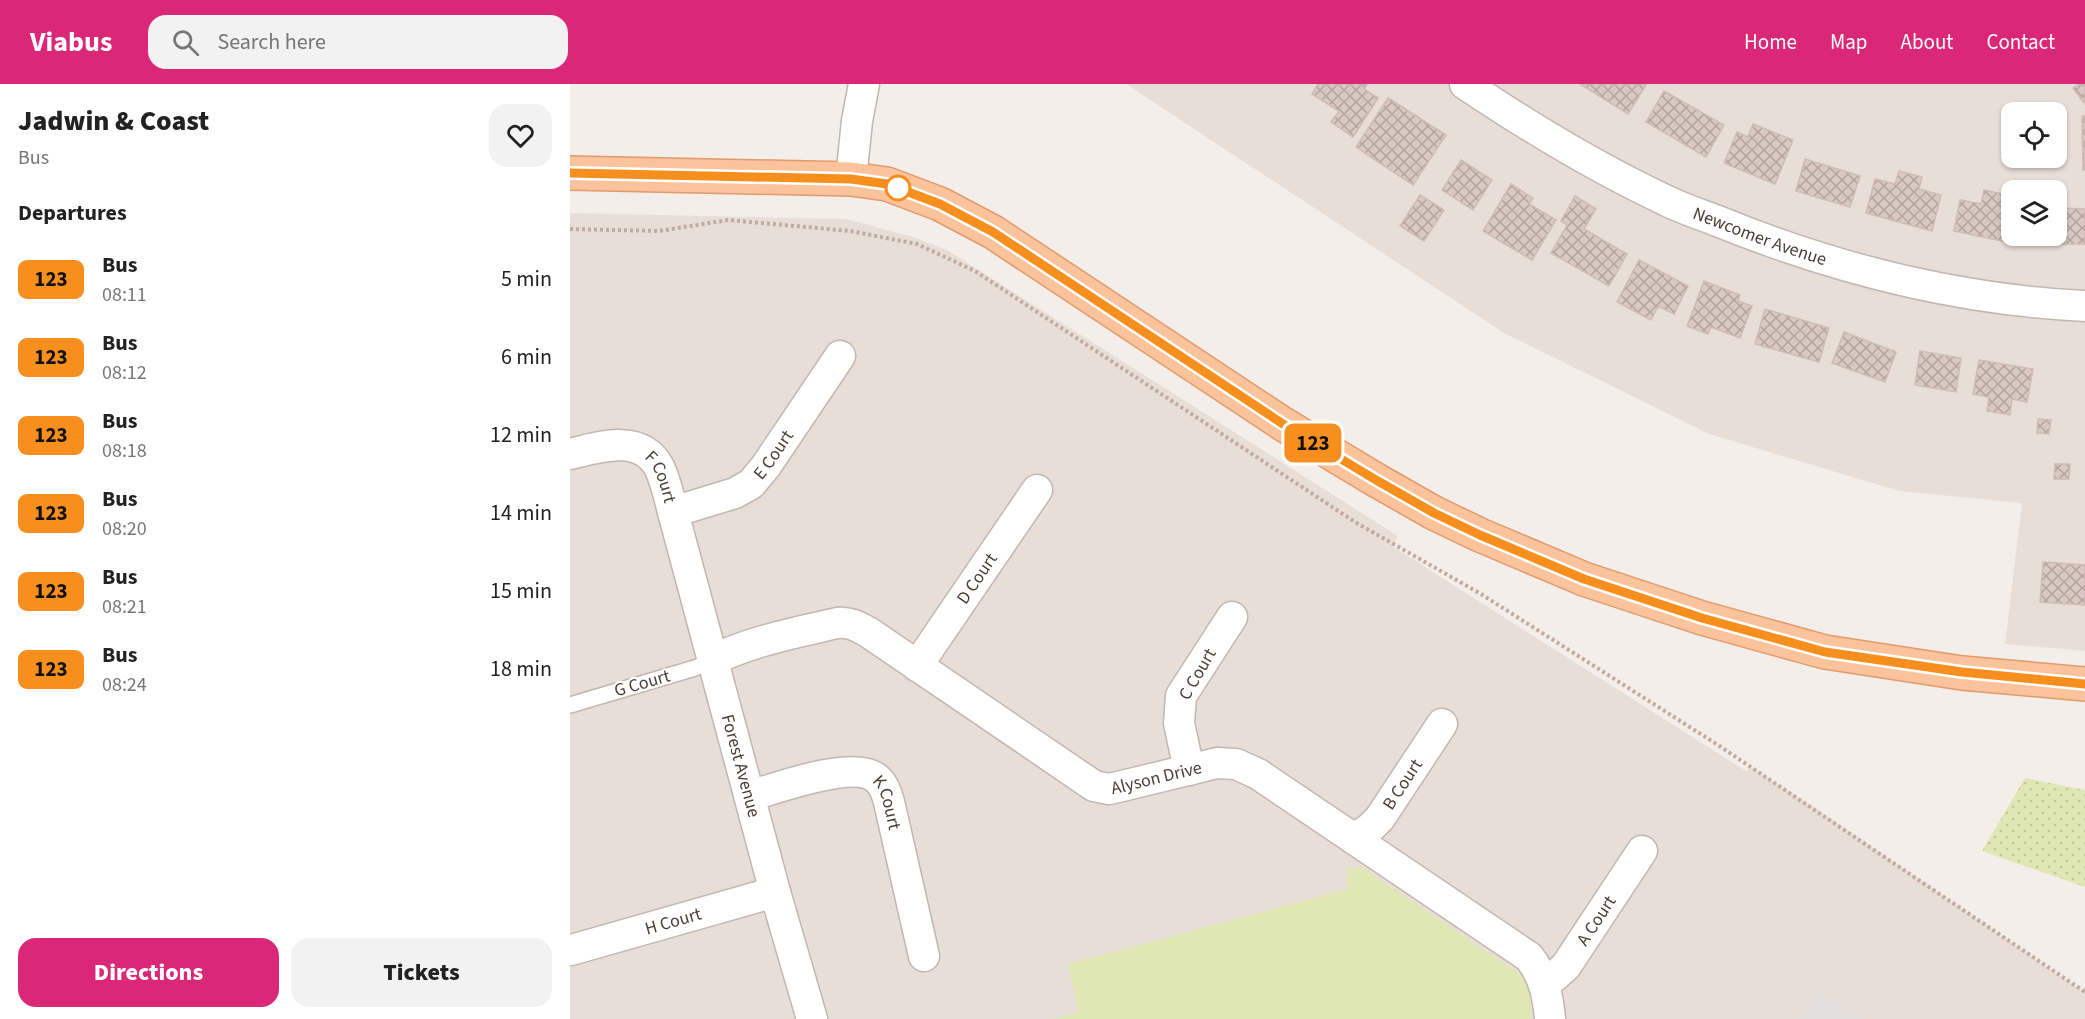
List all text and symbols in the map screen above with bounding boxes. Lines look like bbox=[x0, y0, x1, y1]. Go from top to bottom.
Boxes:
search box bbox=[148, 15, 568, 69]
text: Viabus bbox=[30, 22, 112, 62]
icon: search bbox=[169, 26, 202, 59]
text: Search here bbox=[217, 26, 326, 58]
text: Home bbox=[1744, 27, 1797, 57]
text: Map bbox=[1830, 27, 1868, 57]
text: About bbox=[1901, 27, 1953, 57]
text: Contact bbox=[1986, 27, 2055, 57]
text: Jadwin & Coast bbox=[18, 101, 209, 141]
map controls bbox=[2001, 102, 2067, 246]
button: locate bbox=[2001, 102, 2067, 168]
button: heart bbox=[489, 104, 552, 167]
text: Bus bbox=[18, 144, 49, 172]
unlabelled marker bbox=[885, 175, 911, 201]
button: layers bbox=[2001, 180, 2067, 246]
text: Departures bbox=[18, 197, 127, 229]
street label: Newcomer Avenue bbox=[1689, 201, 1830, 272]
text: Bus bbox=[102, 249, 138, 281]
text: 5 min bbox=[501, 263, 552, 295]
text: 123 bbox=[34, 264, 68, 294]
text: 08:11 bbox=[102, 281, 147, 309]
text: Bus bbox=[102, 327, 138, 359]
text: 6 min bbox=[501, 341, 552, 373]
text: 123 bbox=[34, 342, 68, 372]
text: 08:12 bbox=[102, 359, 147, 387]
text: Bus bbox=[102, 405, 138, 437]
text: 12 min bbox=[490, 419, 552, 451]
text: 123 bbox=[34, 420, 68, 450]
line badge: 123 bbox=[1278, 424, 1347, 462]
street label: E Court bbox=[748, 425, 800, 485]
text: 123 bbox=[1296, 428, 1330, 458]
text: 08:18 bbox=[102, 437, 147, 465]
street label: F Court bbox=[639, 445, 682, 506]
text: Bus bbox=[102, 483, 138, 515]
text: 14 min bbox=[490, 497, 552, 529]
text: 123 bbox=[34, 498, 68, 528]
text: 08:20 bbox=[102, 515, 147, 543]
street label: D Court bbox=[951, 548, 1003, 609]
text: Bus bbox=[102, 561, 138, 593]
text: 15 min bbox=[490, 575, 552, 607]
text: 123 bbox=[34, 576, 68, 606]
text: 08:21 bbox=[102, 593, 147, 621]
text: Bus bbox=[102, 639, 138, 671]
street label: C Court bbox=[1173, 644, 1222, 705]
text: 18 min bbox=[490, 653, 552, 685]
text: 123 bbox=[34, 654, 68, 684]
street label: G Court bbox=[611, 664, 673, 703]
text: 08:24 bbox=[102, 671, 147, 699]
street label: Forest Avenue bbox=[715, 712, 766, 820]
street label: B Court bbox=[1377, 754, 1429, 815]
street label: Alyson Drive bbox=[1109, 755, 1204, 801]
street label: K Court bbox=[866, 769, 907, 832]
street label: A Court bbox=[1571, 891, 1622, 951]
street label: H Court bbox=[642, 902, 704, 941]
button: Directions bbox=[18, 938, 279, 1007]
button: Tickets bbox=[291, 938, 552, 1007]

